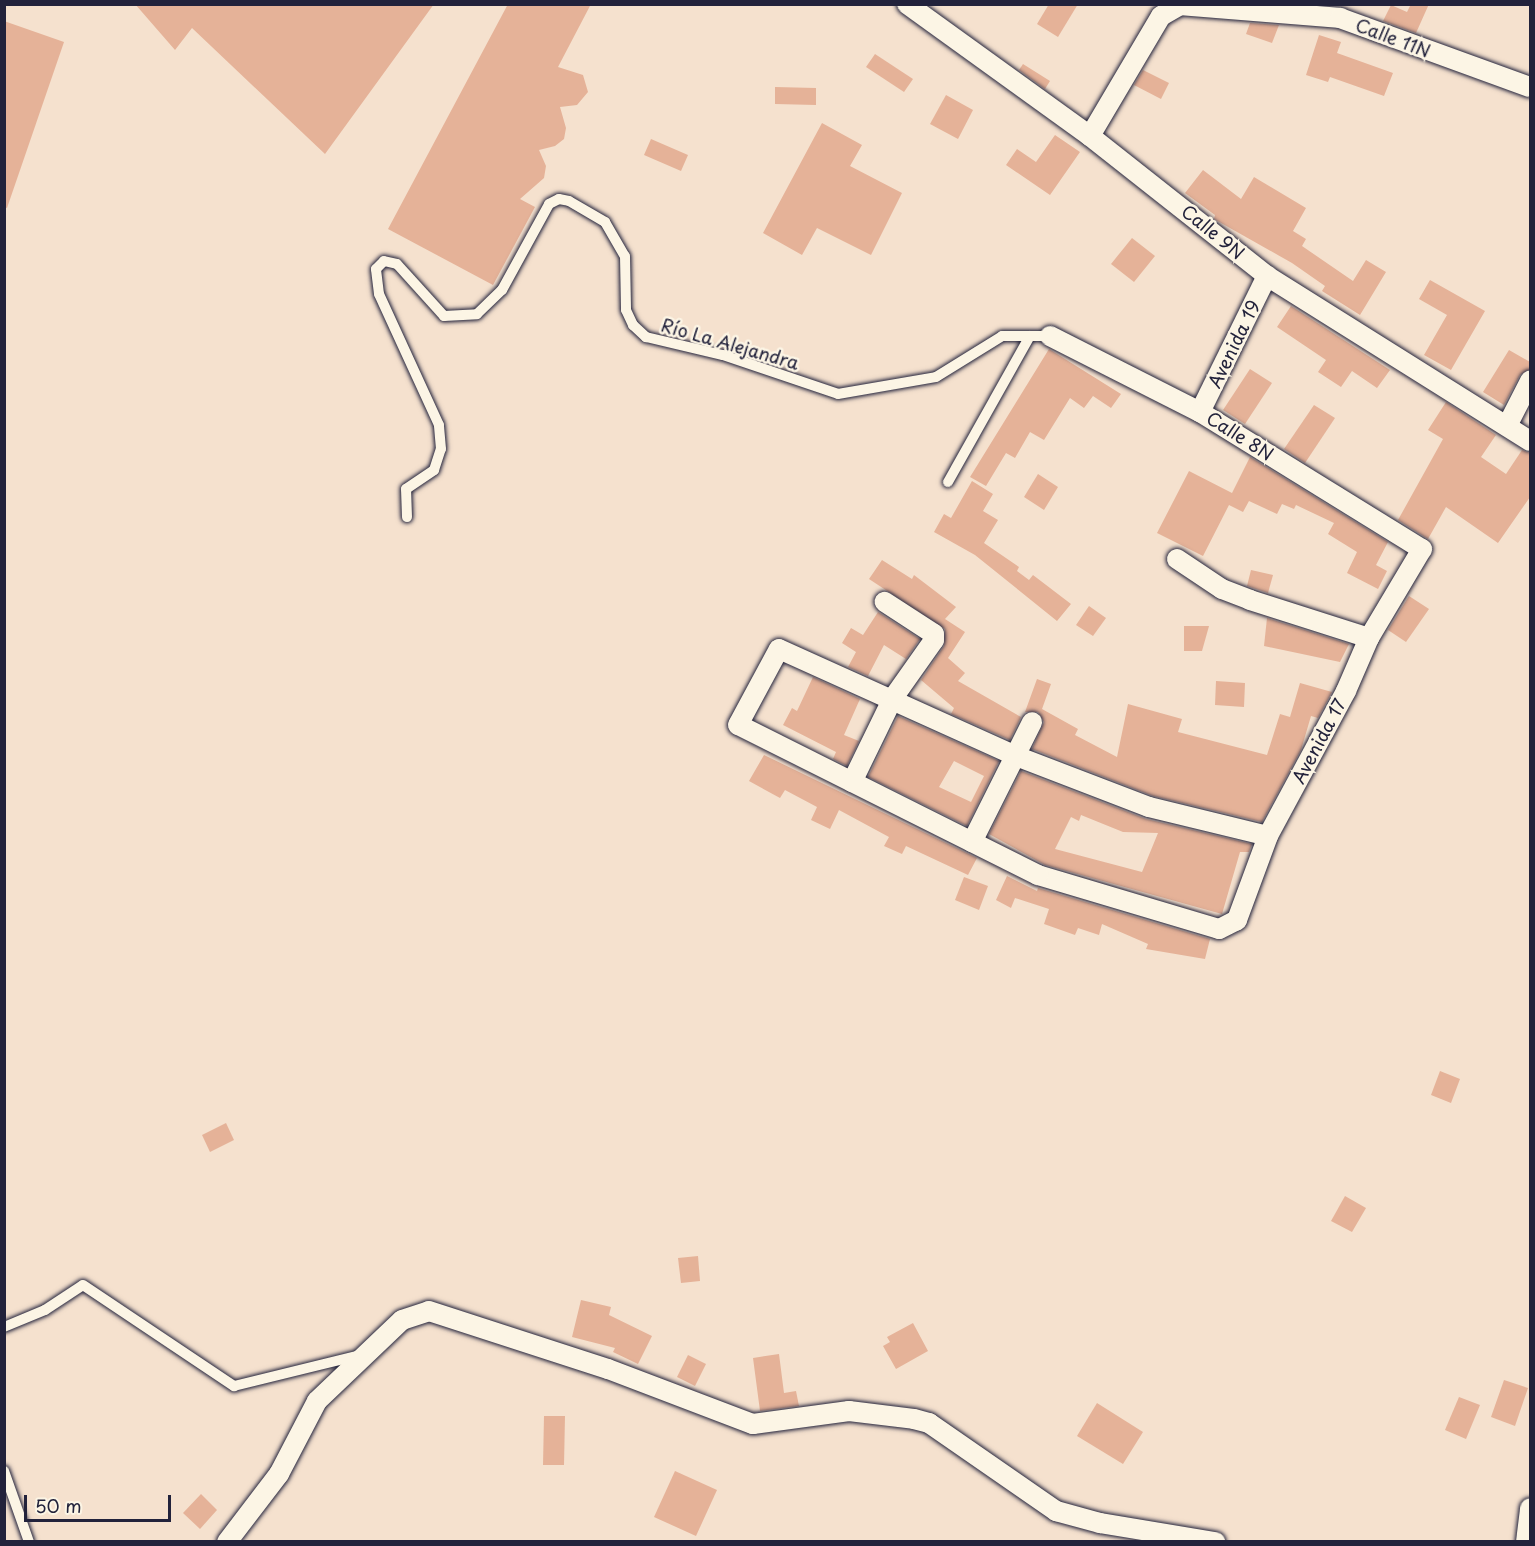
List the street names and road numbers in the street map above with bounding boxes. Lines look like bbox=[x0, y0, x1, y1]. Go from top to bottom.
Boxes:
street label: Calle 11N bbox=[1352, 14, 1434, 62]
street label: Calle 9N bbox=[1177, 200, 1249, 264]
street label: Avenida 19 bbox=[1204, 297, 1264, 391]
street label: Río La Alejandra bbox=[657, 313, 803, 375]
street label: Calle 8N bbox=[1202, 407, 1278, 465]
street label: Avenida 17 bbox=[1288, 695, 1350, 787]

